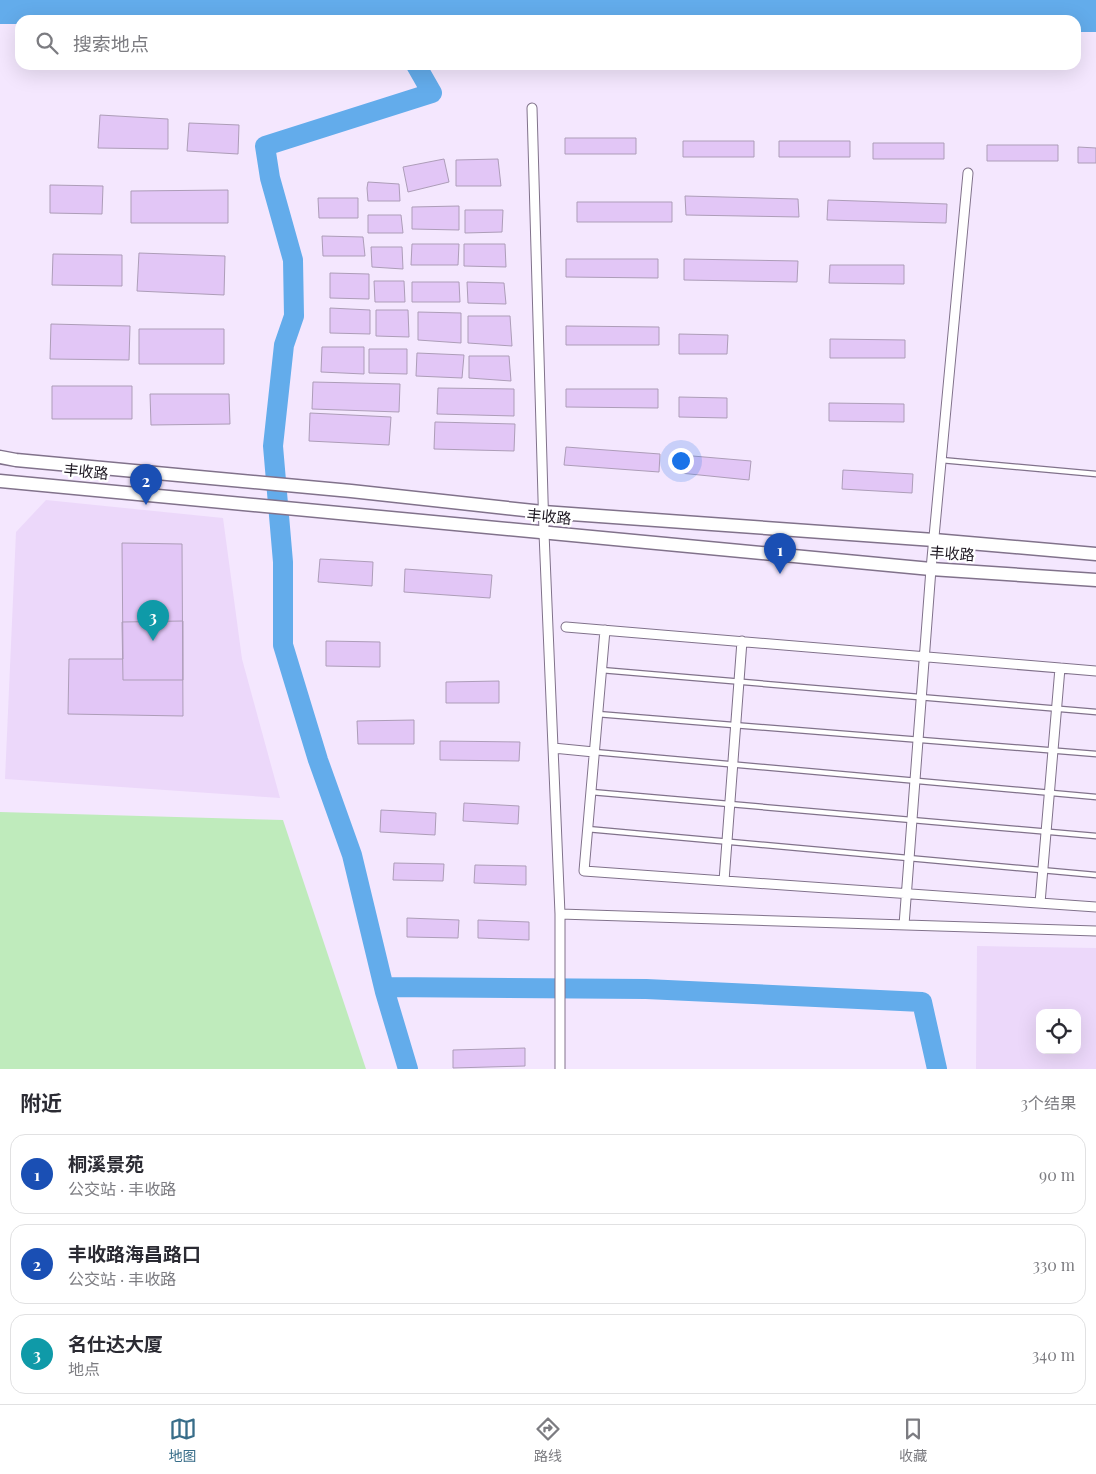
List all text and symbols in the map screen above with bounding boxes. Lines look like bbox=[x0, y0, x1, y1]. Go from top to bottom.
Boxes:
search box bbox=[15, 15, 1081, 70]
icon: search bbox=[33, 29, 61, 57]
text: 搜索地点 bbox=[73, 30, 149, 56]
your location bbox=[668, 448, 694, 474]
street label: 丰收路 bbox=[63, 459, 109, 483]
pin: 2 bbox=[130, 464, 162, 505]
street label: 丰收路 bbox=[526, 504, 572, 528]
pin: 1 bbox=[764, 533, 796, 574]
street label: 丰收路 bbox=[929, 541, 975, 565]
pin: 3 bbox=[137, 600, 169, 641]
map controls bbox=[1036, 1009, 1081, 1054]
button: locate bbox=[1036, 1009, 1081, 1054]
text: 附近 bbox=[20, 1088, 62, 1116]
text: 3个结果 bbox=[1021, 1092, 1076, 1113]
text: 桐溪景苑 bbox=[68, 1150, 144, 1176]
text: 1 bbox=[34, 1164, 40, 1185]
text: 90 m bbox=[1039, 1164, 1075, 1185]
text: 公交站 · 丰收路 bbox=[68, 1178, 176, 1199]
text: 丰收路海昌路口 bbox=[68, 1240, 201, 1266]
text: 2 bbox=[33, 1254, 41, 1275]
text: 330 m bbox=[1033, 1254, 1075, 1275]
text: 公交站 · 丰收路 bbox=[68, 1268, 176, 1289]
text: 名仕达大厦 bbox=[68, 1330, 163, 1356]
text: 3 bbox=[33, 1344, 41, 1365]
text: 340 m bbox=[1032, 1344, 1075, 1365]
text: 地点 bbox=[68, 1358, 100, 1379]
tab: 地图 bbox=[169, 1415, 197, 1465]
tab: 路线 bbox=[534, 1415, 562, 1465]
tab: 收藏 bbox=[899, 1415, 927, 1465]

